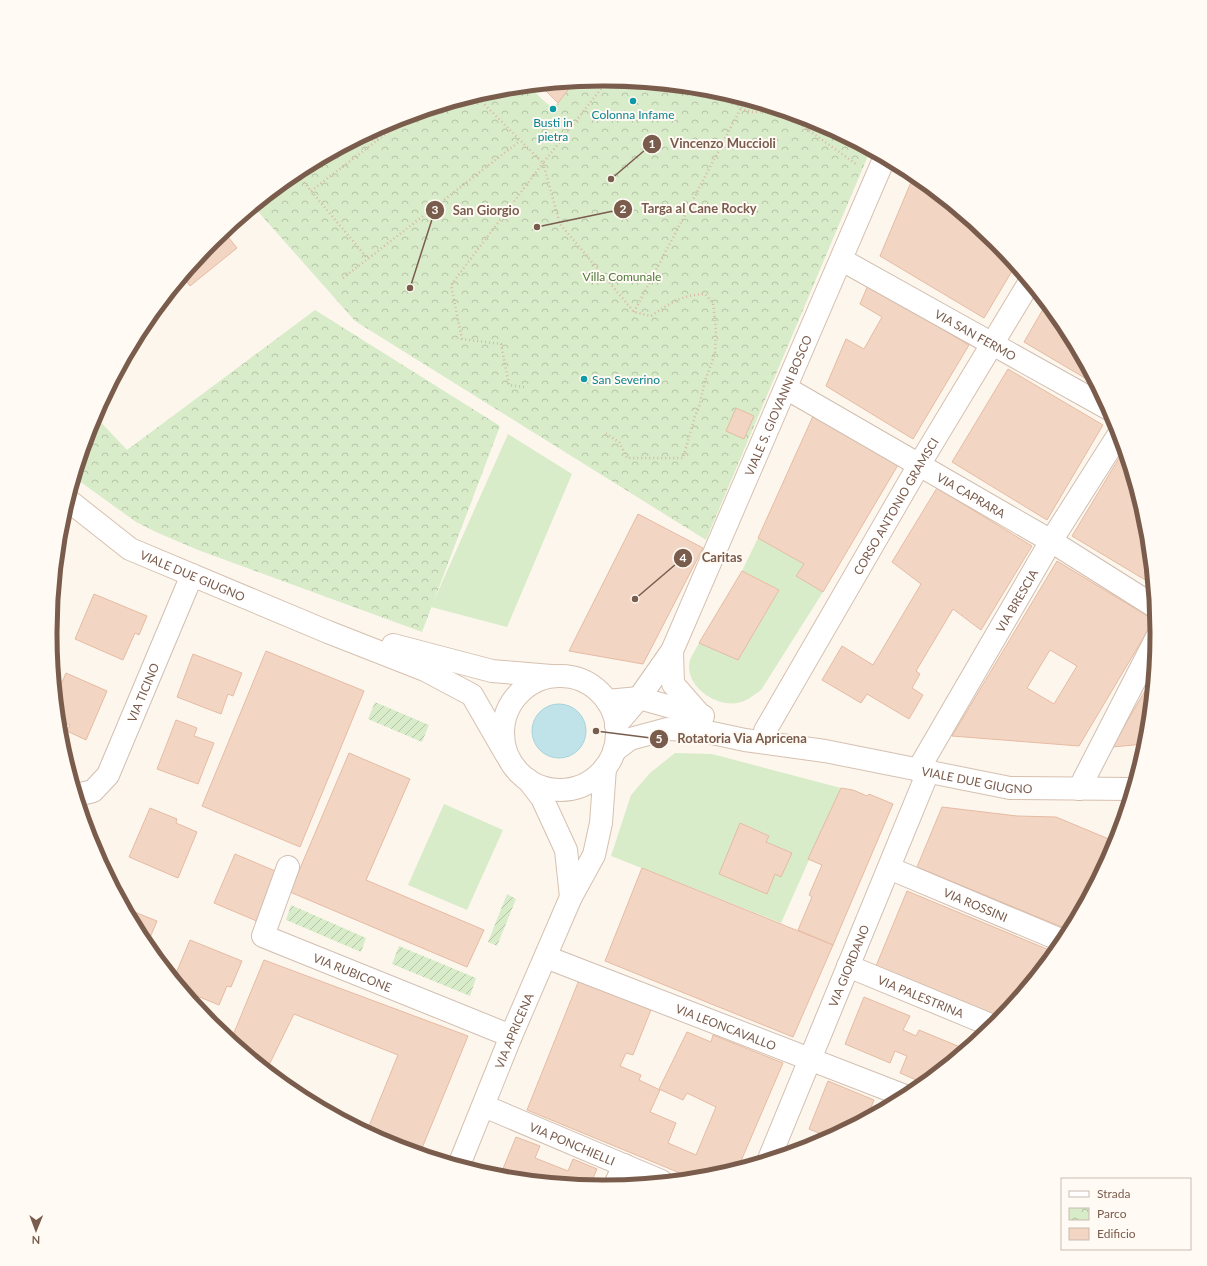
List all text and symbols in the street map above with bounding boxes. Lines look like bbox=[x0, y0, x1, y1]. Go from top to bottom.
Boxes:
marker: Colonna Infame bbox=[628, 96, 638, 106]
marker: Busti in pietra bbox=[548, 104, 558, 114]
place label: Colonna Infame bbox=[592, 107, 674, 122]
place label: Busti in pietra bbox=[533, 115, 573, 144]
callout: Vincenzo Muccioli bbox=[642, 131, 784, 156]
text: Vincenzo Muccioli bbox=[669, 135, 776, 151]
text: 1 bbox=[649, 136, 656, 151]
callout: Targa al Cane Rocky bbox=[613, 196, 765, 221]
callout: San Giorgio bbox=[425, 197, 528, 222]
text: Targa al Cane Rocky bbox=[641, 200, 757, 216]
text: 2 bbox=[620, 201, 627, 216]
text: 3 bbox=[432, 202, 439, 217]
text: San Giorgio bbox=[453, 202, 520, 218]
park label: Villa Comunale bbox=[583, 269, 661, 284]
street label: VIA SAN FERMO bbox=[932, 306, 1019, 363]
street label: VIALE S. GIOVANNI BOSCO bbox=[741, 332, 815, 478]
place label: San Severino bbox=[592, 372, 660, 387]
marker: San Severino bbox=[579, 374, 589, 384]
street label: CORSO ANTONIO GRAMSCI bbox=[850, 435, 941, 577]
street label: VIA CAPRARA bbox=[934, 469, 1009, 521]
callout: Caritas bbox=[673, 545, 750, 570]
street label: VIALE DUE GIUGNO bbox=[138, 547, 248, 604]
text: Caritas bbox=[702, 549, 743, 565]
text: 4 bbox=[680, 550, 687, 565]
street label: VIA BRESCIA bbox=[992, 565, 1041, 635]
street label: VIA TICINO bbox=[124, 660, 162, 724]
callout: Rotatoria Via Apricena bbox=[649, 726, 816, 751]
text: Rotatoria Via Apricena bbox=[677, 730, 807, 746]
text: 5 bbox=[656, 731, 663, 746]
street label: VIALE DUE GIUGNO bbox=[920, 763, 1033, 796]
street label: VIA ROSSINI bbox=[941, 884, 1010, 924]
street label: VIA GIORDANO bbox=[825, 922, 872, 1009]
street label: VIA RUBICONE bbox=[311, 950, 394, 995]
street label: VIA PALESTRINA bbox=[876, 972, 967, 1021]
street label: VIA APRICENA bbox=[491, 990, 537, 1071]
street label: VIA LEONCAVALLO bbox=[674, 1000, 779, 1053]
street label: VIA PONCHIELLI bbox=[527, 1119, 617, 1168]
legend bbox=[1061, 1178, 1191, 1250]
text: Strada bbox=[1097, 1186, 1130, 1201]
text: Parco bbox=[1097, 1206, 1127, 1221]
north arrow bbox=[16, 1210, 56, 1250]
text: Edificio bbox=[1097, 1226, 1136, 1241]
text: N bbox=[31, 1234, 40, 1247]

